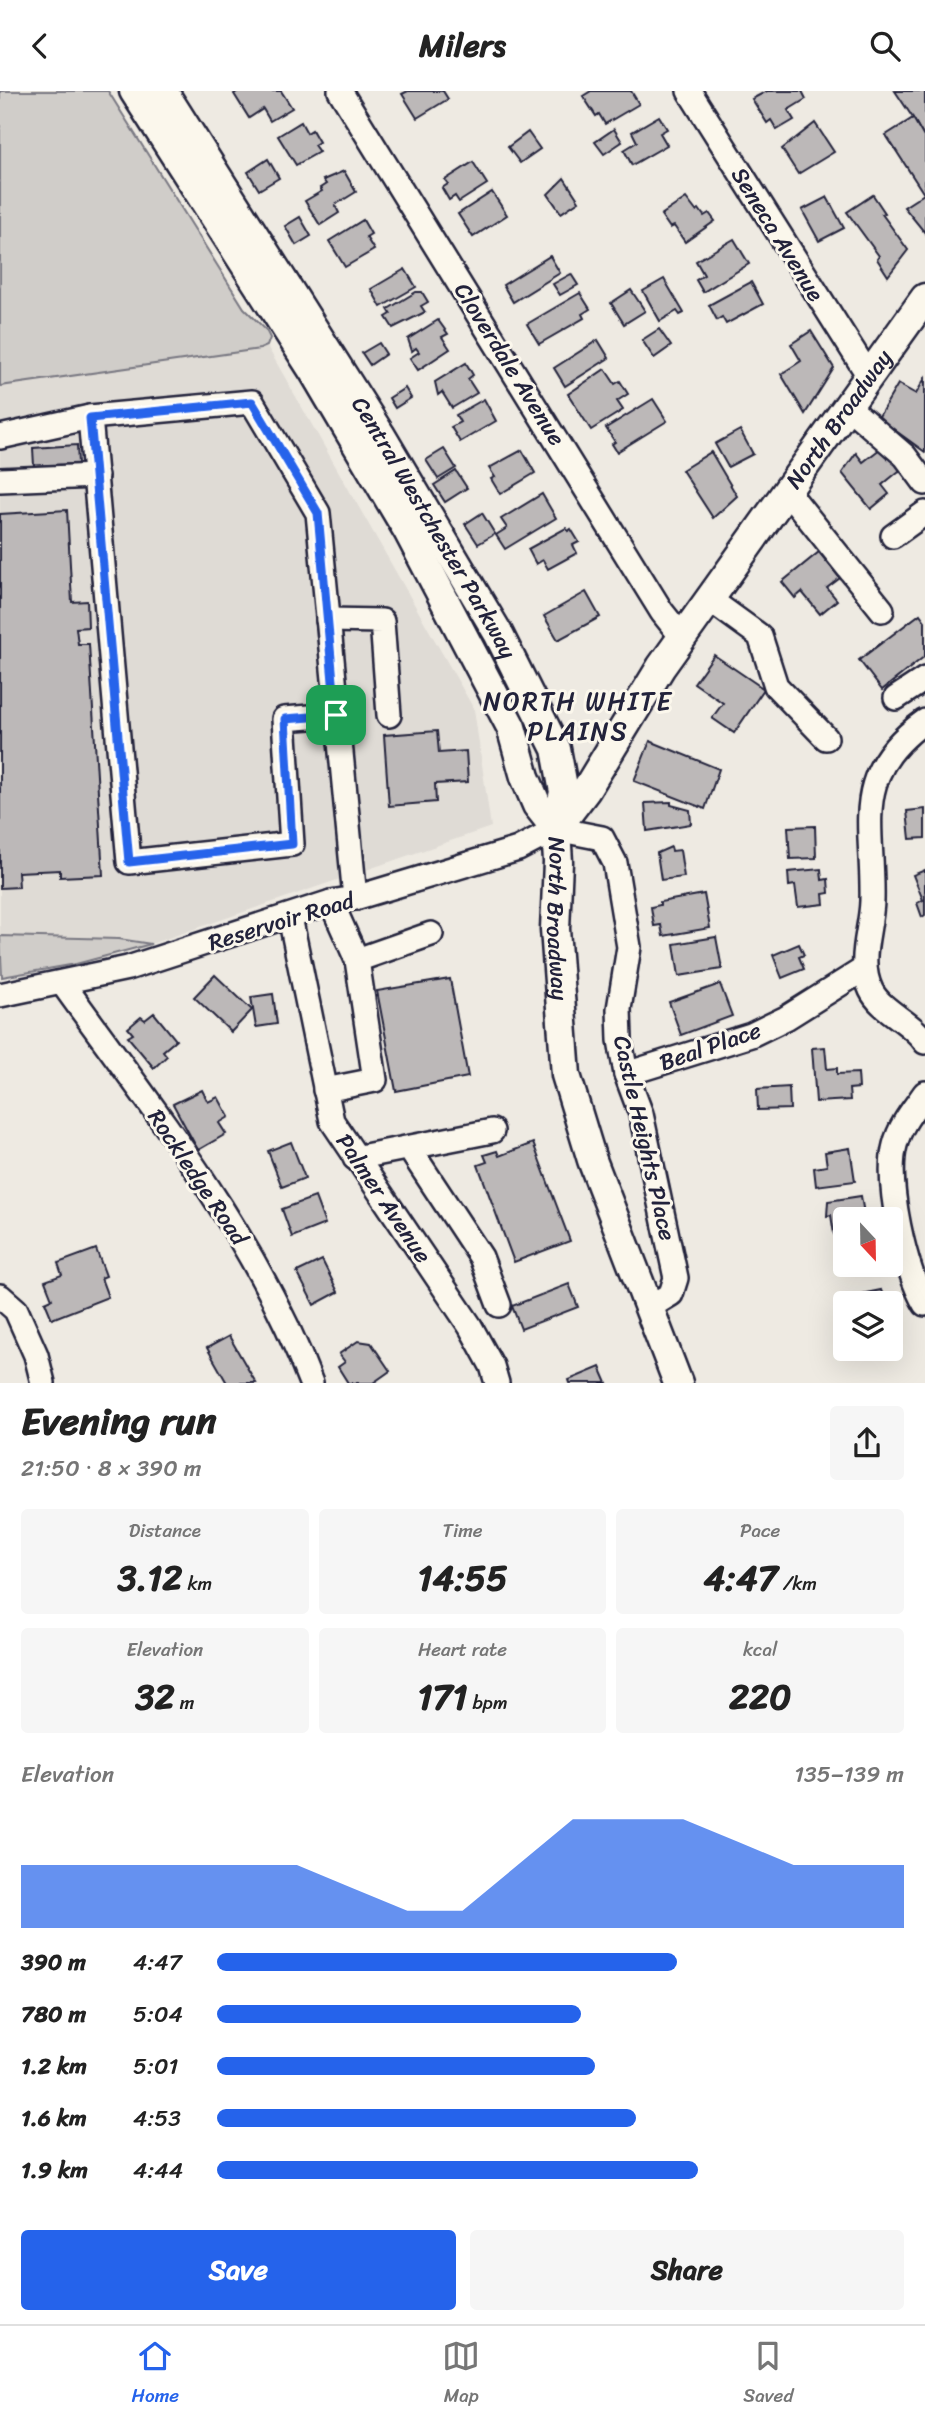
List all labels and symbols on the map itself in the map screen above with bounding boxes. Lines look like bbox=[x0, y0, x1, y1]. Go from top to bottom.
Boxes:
street label: Seneca Avenue bbox=[720, 159, 835, 310]
street label: Cloverdale Avenue bbox=[443, 274, 577, 454]
street label: North Broadway bbox=[775, 340, 903, 498]
street label: Central Westchester Parkway bbox=[340, 388, 528, 666]
district label: NORTH WHITE PLAINS bbox=[483, 678, 673, 754]
pin bbox=[306, 685, 366, 745]
street label: North Broadway bbox=[534, 835, 580, 1002]
street label: Reservoir Road bbox=[203, 879, 361, 963]
street label: Beal Place bbox=[654, 1010, 767, 1083]
street label: Castle Heights Place bbox=[601, 1031, 688, 1245]
street label: Rockledge Road bbox=[136, 1100, 260, 1256]
street label: Palmer Avenue bbox=[325, 1124, 443, 1272]
north arrow bbox=[833, 1207, 903, 1277]

